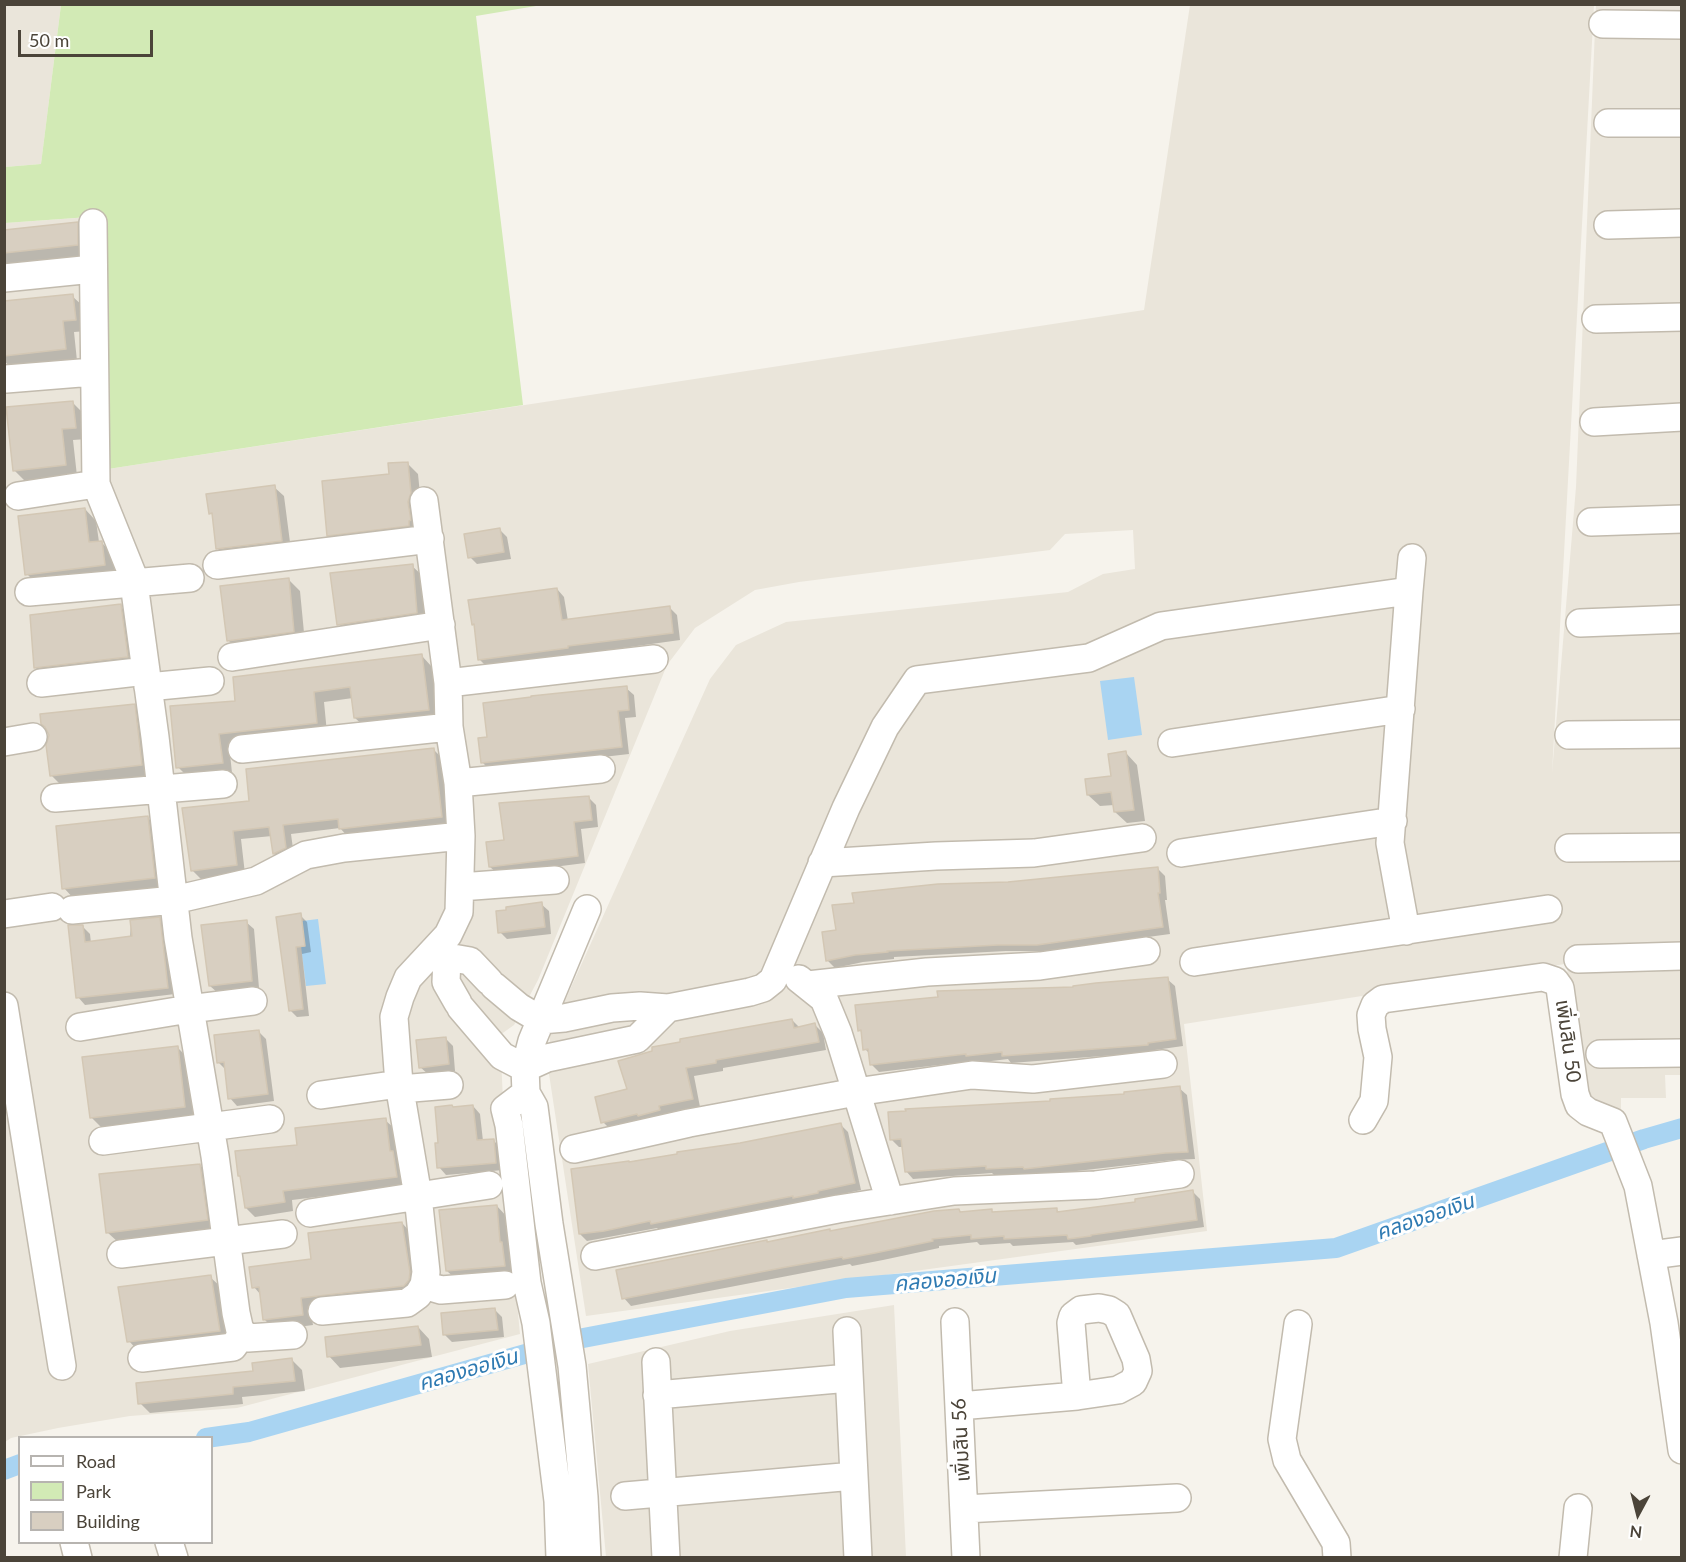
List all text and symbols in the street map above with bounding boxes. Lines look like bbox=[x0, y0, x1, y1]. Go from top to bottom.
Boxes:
scale bar bbox=[21, 18, 156, 56]
text: 50 m bbox=[29, 29, 69, 51]
street label: เพิ่มสิน 50 bbox=[1550, 998, 1586, 1084]
water label: คลองออเงิน bbox=[1373, 1189, 1477, 1245]
water label: คลองออเงิน bbox=[893, 1263, 997, 1297]
water label: คลองออเงิน bbox=[416, 1344, 520, 1396]
street label: เพิ่มสิน 56 bbox=[947, 1398, 975, 1482]
legend bbox=[18, 1436, 213, 1544]
text: Road bbox=[76, 1450, 116, 1472]
text: Park bbox=[76, 1480, 111, 1502]
north arrow bbox=[1608, 1484, 1668, 1544]
text: Building bbox=[76, 1510, 140, 1532]
text: N bbox=[1628, 1522, 1643, 1543]

